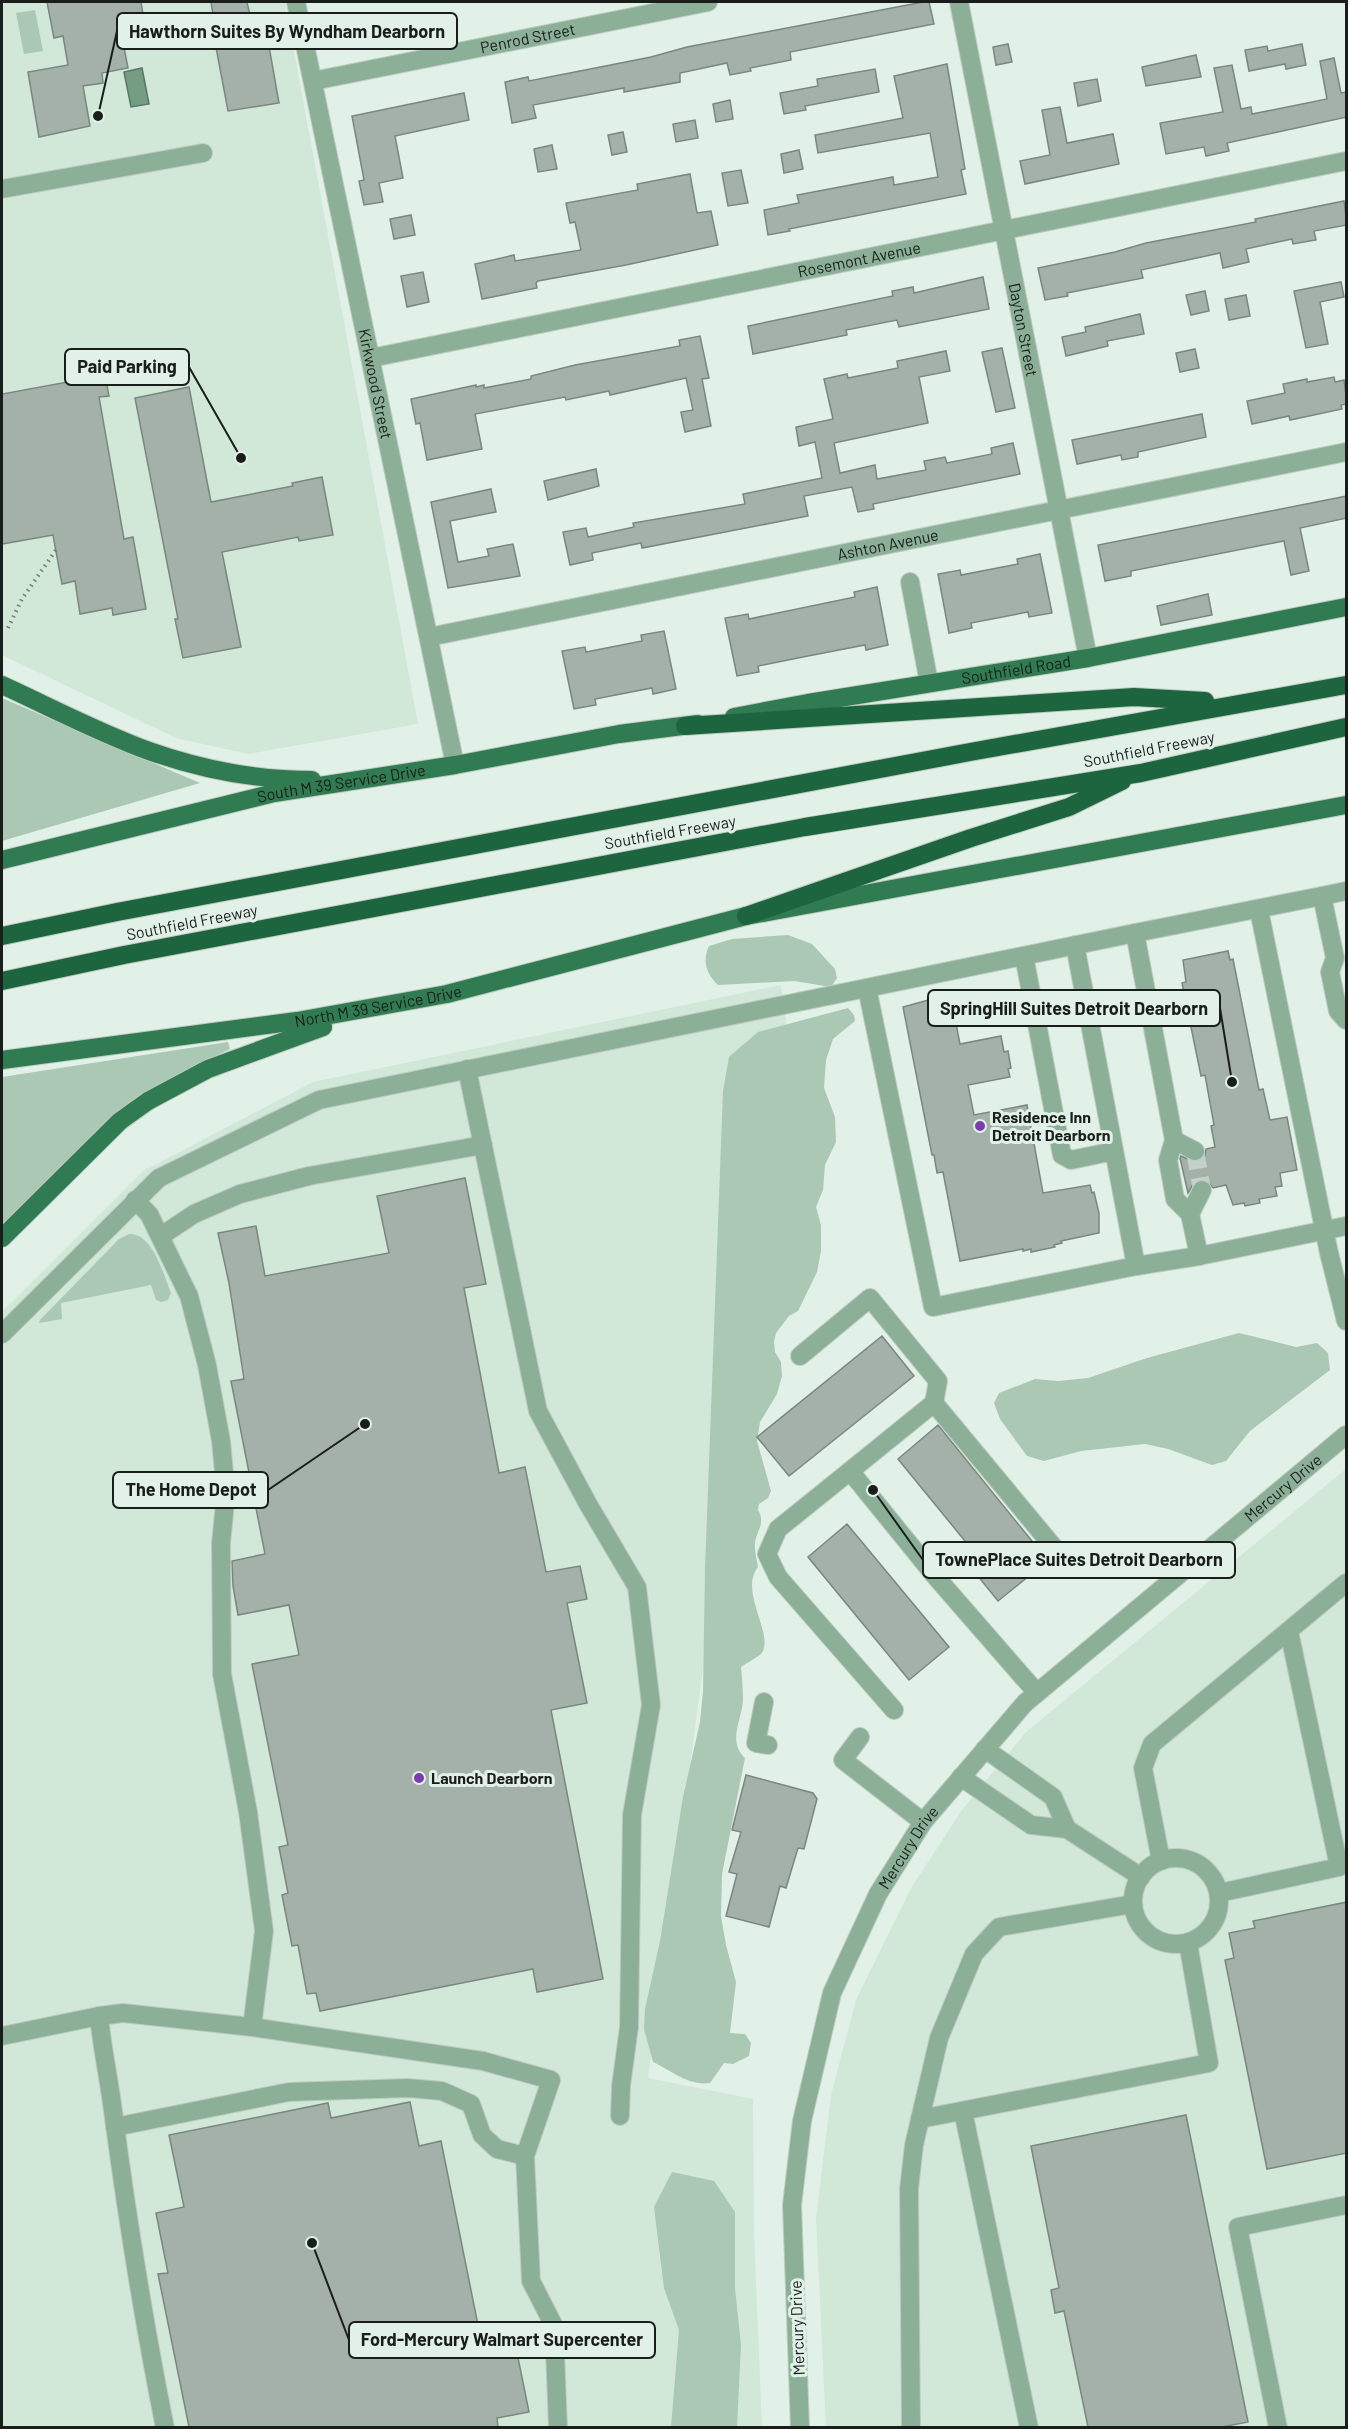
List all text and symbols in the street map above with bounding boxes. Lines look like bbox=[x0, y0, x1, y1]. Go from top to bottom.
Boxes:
callout: Hawthorn Suites By Wyndham Dearborn bbox=[117, 13, 457, 49]
street label: Penrod Street bbox=[478, 19, 577, 56]
text: Hawthorn Suites By Wyndham Dearborn bbox=[129, 20, 445, 42]
street label: Rosemont Avenue bbox=[796, 237, 922, 281]
street label: Dayton Street bbox=[1005, 281, 1042, 378]
street label: Kirkwood Street bbox=[355, 327, 397, 441]
callout: Paid Parking bbox=[65, 349, 189, 385]
text: Paid Parking bbox=[77, 355, 177, 377]
street label: Ashton Avenue bbox=[835, 524, 940, 563]
street label: Southfield Road bbox=[960, 651, 1072, 687]
street label: Southfield Freeway bbox=[1082, 726, 1217, 771]
street label: South M 39 Service Drive bbox=[255, 760, 427, 806]
street label: Southfield Freeway bbox=[603, 810, 738, 852]
street label: Southfield Freeway bbox=[125, 899, 260, 944]
street label: North M 39 Service Drive bbox=[293, 981, 463, 1030]
callout: SpringHill Suites Detroit Dearborn bbox=[928, 990, 1220, 1026]
text: SpringHill Suites Detroit Dearborn bbox=[940, 997, 1208, 1019]
place label: Residence Inn Detroit Dearborn bbox=[992, 1107, 1111, 1144]
marker: Residence Inn Detroit Dearborn bbox=[973, 1119, 987, 1133]
street label: Mercury Drive bbox=[1240, 1449, 1325, 1525]
callout: The Home Depot bbox=[113, 1472, 268, 1508]
text: The Home Depot bbox=[125, 1478, 257, 1500]
callout: TownePlace Suites Detroit Dearborn bbox=[923, 1542, 1235, 1578]
text: TownePlace Suites Detroit Dearborn bbox=[935, 1548, 1223, 1570]
place label: Launch Dearborn bbox=[431, 1768, 553, 1787]
marker: Launch Dearborn bbox=[412, 1771, 426, 1785]
street label: Mercury Drive bbox=[874, 1802, 942, 1892]
street label: Mercury Drive bbox=[785, 2280, 808, 2376]
callout: Ford-Mercury Walmart Supercenter bbox=[349, 2322, 655, 2358]
text: Ford-Mercury Walmart Supercenter bbox=[361, 2328, 643, 2350]

